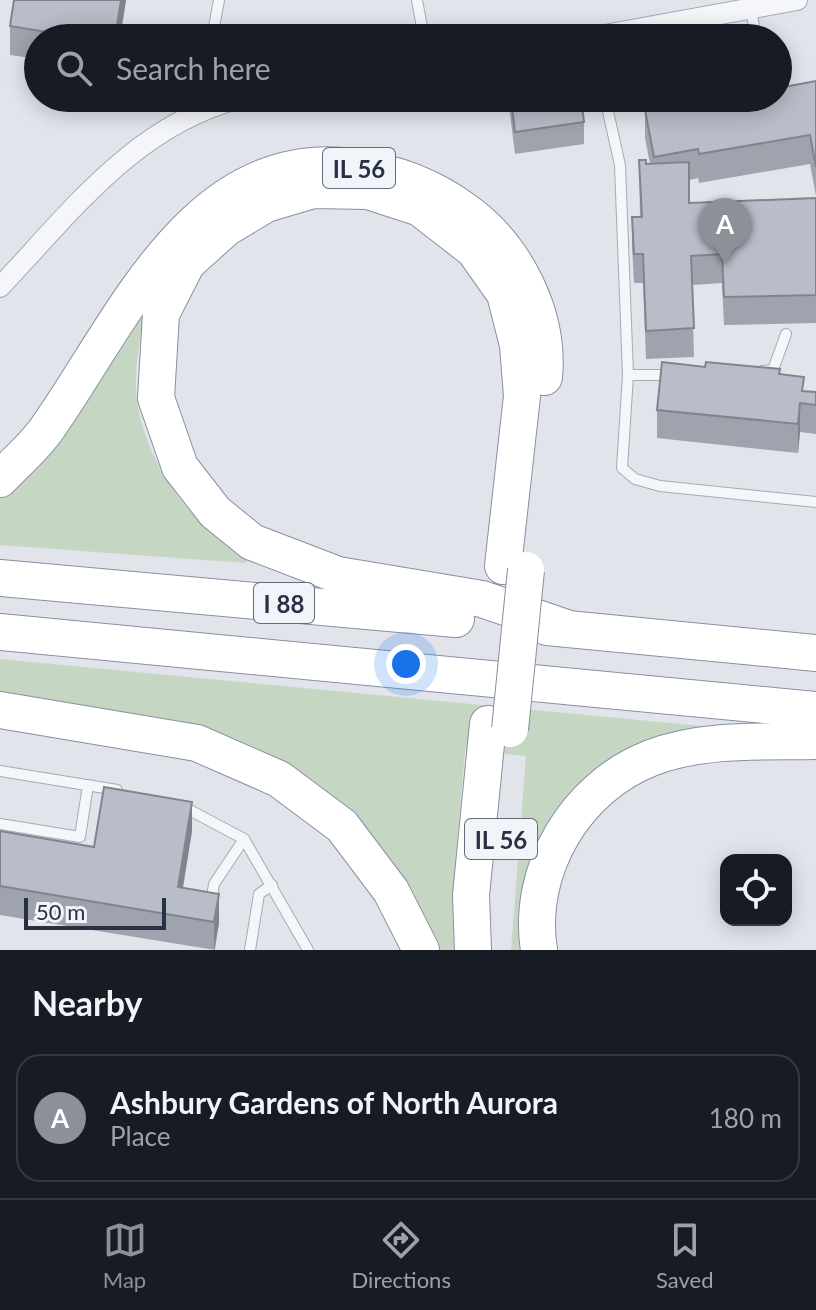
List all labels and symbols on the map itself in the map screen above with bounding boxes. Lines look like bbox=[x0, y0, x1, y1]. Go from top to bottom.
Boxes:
road number: IL 56 bbox=[323, 148, 395, 188]
pin: A bbox=[699, 198, 751, 264]
road number: I 88 bbox=[254, 583, 314, 623]
your location bbox=[386, 644, 426, 684]
road number: IL 56 bbox=[465, 819, 537, 859]
scale bar bbox=[24, 894, 166, 930]

